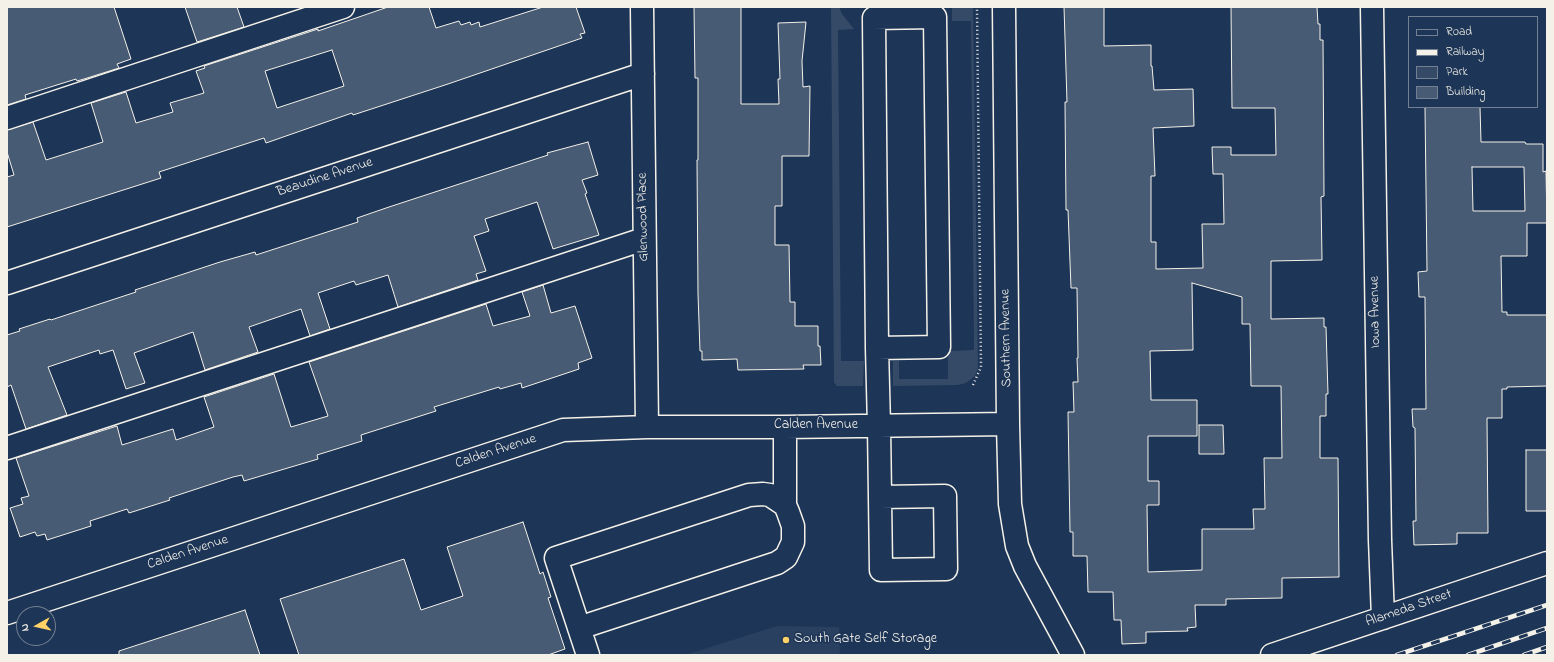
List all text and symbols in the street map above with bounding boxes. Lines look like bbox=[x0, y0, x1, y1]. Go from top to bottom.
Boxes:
legend bbox=[1408, 16, 1538, 108]
text: Road bbox=[1446, 23, 1472, 41]
text: Railway bbox=[1446, 43, 1484, 61]
text: Park bbox=[1446, 63, 1468, 81]
text: Building bbox=[1446, 83, 1485, 101]
street label: Beaudine Avenue bbox=[275, 155, 375, 201]
street label: Glenwood Place bbox=[635, 172, 653, 262]
street label: Iowa Avenue bbox=[1367, 276, 1385, 348]
street label: Southern Avenue bbox=[998, 289, 1016, 387]
street label: Calden Avenue bbox=[774, 418, 858, 434]
street label: Calden Avenue bbox=[453, 431, 539, 473]
street label: Calden Avenue bbox=[145, 532, 231, 574]
street label: Alameda Street bbox=[1364, 586, 1454, 632]
north arrow bbox=[16, 606, 56, 646]
text: N bbox=[17, 623, 34, 632]
place label: South Gate Self Storage bbox=[794, 632, 937, 648]
marker: South Gate Self Storage bbox=[781, 635, 791, 645]

